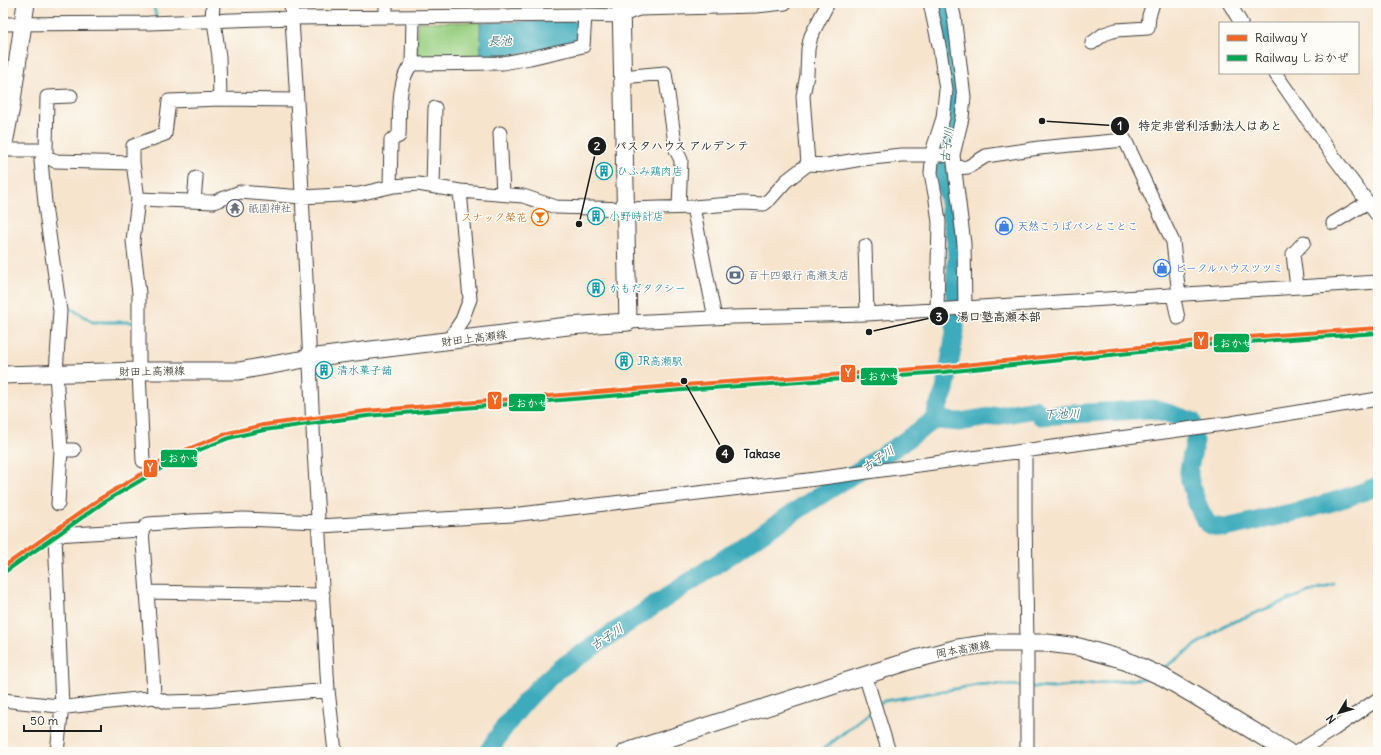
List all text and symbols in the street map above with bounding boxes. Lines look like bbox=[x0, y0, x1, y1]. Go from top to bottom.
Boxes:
legend bbox=[1219, 22, 1359, 74]
text: Railway Y bbox=[1255, 30, 1308, 45]
water label: 長池 bbox=[488, 33, 513, 48]
text: Railway しおかぜ bbox=[1255, 50, 1349, 65]
callout: 特定非営利活動法人はあと bbox=[1110, 114, 1290, 138]
text: 1 bbox=[1118, 118, 1122, 133]
text: 特定非営利活動法人はあと bbox=[1138, 118, 1282, 133]
water label: 古子川 bbox=[937, 126, 956, 164]
callout: パスタハウス アルデンテ bbox=[587, 134, 757, 158]
text: 2 bbox=[594, 138, 601, 153]
text: パスタハウス アルデンテ bbox=[615, 138, 749, 153]
building icon: ひふみ鶏肉店 bbox=[594, 161, 614, 181]
place label: ひふみ鶏肉店 bbox=[617, 164, 683, 178]
temple icon: 祇園神社 bbox=[225, 198, 245, 218]
place label: 祇園神社 bbox=[248, 201, 292, 215]
building icon: 小野時計店 bbox=[586, 206, 606, 226]
bar icon: スナック榮花 bbox=[530, 207, 550, 227]
place label: 小野時計店 bbox=[609, 209, 664, 223]
place label: スナック榮花 bbox=[461, 210, 527, 224]
shop icon: 天然こうぼパンとことこ bbox=[994, 216, 1014, 236]
place label: 天然こうぼパンとことこ bbox=[1017, 219, 1138, 233]
shop icon: ビークルハウスツツミ bbox=[1152, 258, 1172, 278]
place label: ビークルハウスツツミ bbox=[1175, 261, 1283, 275]
bank icon: 百十四銀行 高瀬支店 bbox=[725, 265, 745, 285]
place label: 百十四銀行 高瀬支店 bbox=[748, 268, 850, 282]
building icon: かもだタクシー bbox=[586, 278, 606, 298]
place label: かもだタクシー bbox=[609, 281, 686, 295]
callout: 湯口塾高瀬本部 bbox=[929, 304, 1049, 328]
text: 3 bbox=[936, 309, 943, 324]
text: 湯口塾高瀬本部 bbox=[957, 309, 1041, 324]
street label: 財田上高瀬線 bbox=[440, 327, 508, 349]
line badge: Y bbox=[1193, 331, 1209, 350]
line badge: しおかぜ bbox=[1213, 333, 1250, 353]
text: Y bbox=[1197, 334, 1205, 348]
text: しおかぜ bbox=[1209, 336, 1253, 350]
building icon: JR高瀬駅 bbox=[614, 351, 634, 371]
place label: JR高瀬駅 bbox=[637, 354, 683, 368]
building icon: 清水菓子舗 bbox=[314, 360, 334, 380]
street label: 財田上高瀬線 bbox=[119, 363, 185, 379]
place label: 清水菓子舗 bbox=[337, 363, 392, 377]
line badge: Y bbox=[840, 364, 856, 383]
text: Y bbox=[844, 366, 852, 380]
line badge: しおかぜ bbox=[860, 367, 898, 386]
text: しおかぜ bbox=[857, 369, 901, 383]
line badge: Y bbox=[487, 391, 502, 410]
text: Y bbox=[491, 393, 499, 407]
line badge: しおかぜ bbox=[508, 393, 546, 412]
text: しおかぜ bbox=[505, 396, 549, 410]
water label: 下池川 bbox=[1044, 406, 1080, 421]
callout: Takase bbox=[715, 442, 789, 466]
water label: 古子川 bbox=[859, 442, 897, 475]
text: 4 bbox=[722, 446, 729, 461]
text: Takase bbox=[743, 446, 781, 461]
line badge: しおかぜ bbox=[160, 449, 198, 468]
text: しおかぜ bbox=[157, 451, 201, 465]
line badge: Y bbox=[143, 459, 158, 478]
text: Y bbox=[146, 461, 154, 475]
water label: 古子川 bbox=[588, 620, 626, 653]
street label: 岡本高瀬線 bbox=[935, 637, 991, 661]
north arrow bbox=[1319, 693, 1359, 733]
scale bar bbox=[24, 707, 101, 733]
text: N bbox=[1323, 712, 1339, 726]
text: 50 m bbox=[30, 713, 59, 728]

